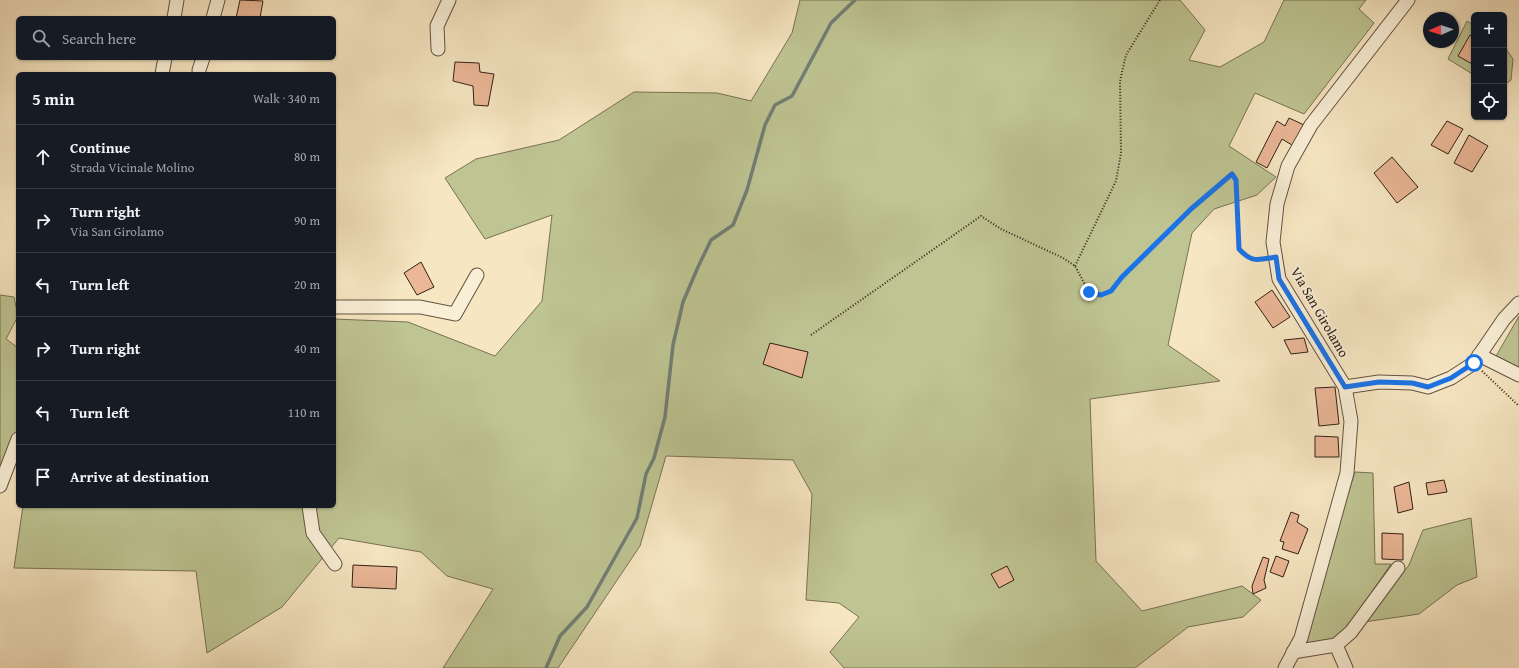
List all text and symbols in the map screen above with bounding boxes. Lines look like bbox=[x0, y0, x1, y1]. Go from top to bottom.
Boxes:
north arrow bbox=[1423, 12, 1459, 48]
map controls bbox=[1471, 12, 1507, 120]
button: + bbox=[1471, 12, 1507, 48]
search box bbox=[16, 16, 336, 60]
icon: search bbox=[30, 27, 52, 49]
text: Search here bbox=[62, 28, 136, 49]
button: − bbox=[1471, 48, 1507, 84]
button: locate bbox=[1471, 84, 1507, 120]
text: 5 min bbox=[32, 86, 74, 111]
text: Walk · 340 m bbox=[253, 89, 320, 108]
text: Continue bbox=[70, 137, 131, 158]
icon: ahead bbox=[32, 146, 54, 168]
text: 80 m bbox=[294, 147, 320, 166]
text: Strada Vicinale Molino bbox=[70, 158, 194, 177]
text: Turn right bbox=[70, 201, 141, 222]
icon: right bbox=[32, 210, 54, 232]
text: 90 m bbox=[294, 211, 320, 230]
text: Via San Girolamo bbox=[70, 222, 164, 241]
street label: Via San Girolamo bbox=[1286, 263, 1354, 361]
icon: left bbox=[32, 274, 54, 296]
text: Turn left bbox=[70, 274, 129, 295]
text: 20 m bbox=[294, 275, 320, 294]
route end bbox=[1080, 283, 1098, 301]
icon: right bbox=[32, 338, 54, 360]
text: Turn right bbox=[70, 338, 141, 359]
text: 40 m bbox=[294, 339, 320, 358]
route start bbox=[1465, 354, 1483, 372]
icon: left bbox=[32, 402, 54, 424]
text: Turn left bbox=[70, 402, 129, 423]
text: 110 m bbox=[288, 403, 320, 422]
icon: arrive bbox=[32, 466, 54, 488]
text: Arrive at destination bbox=[70, 466, 209, 487]

